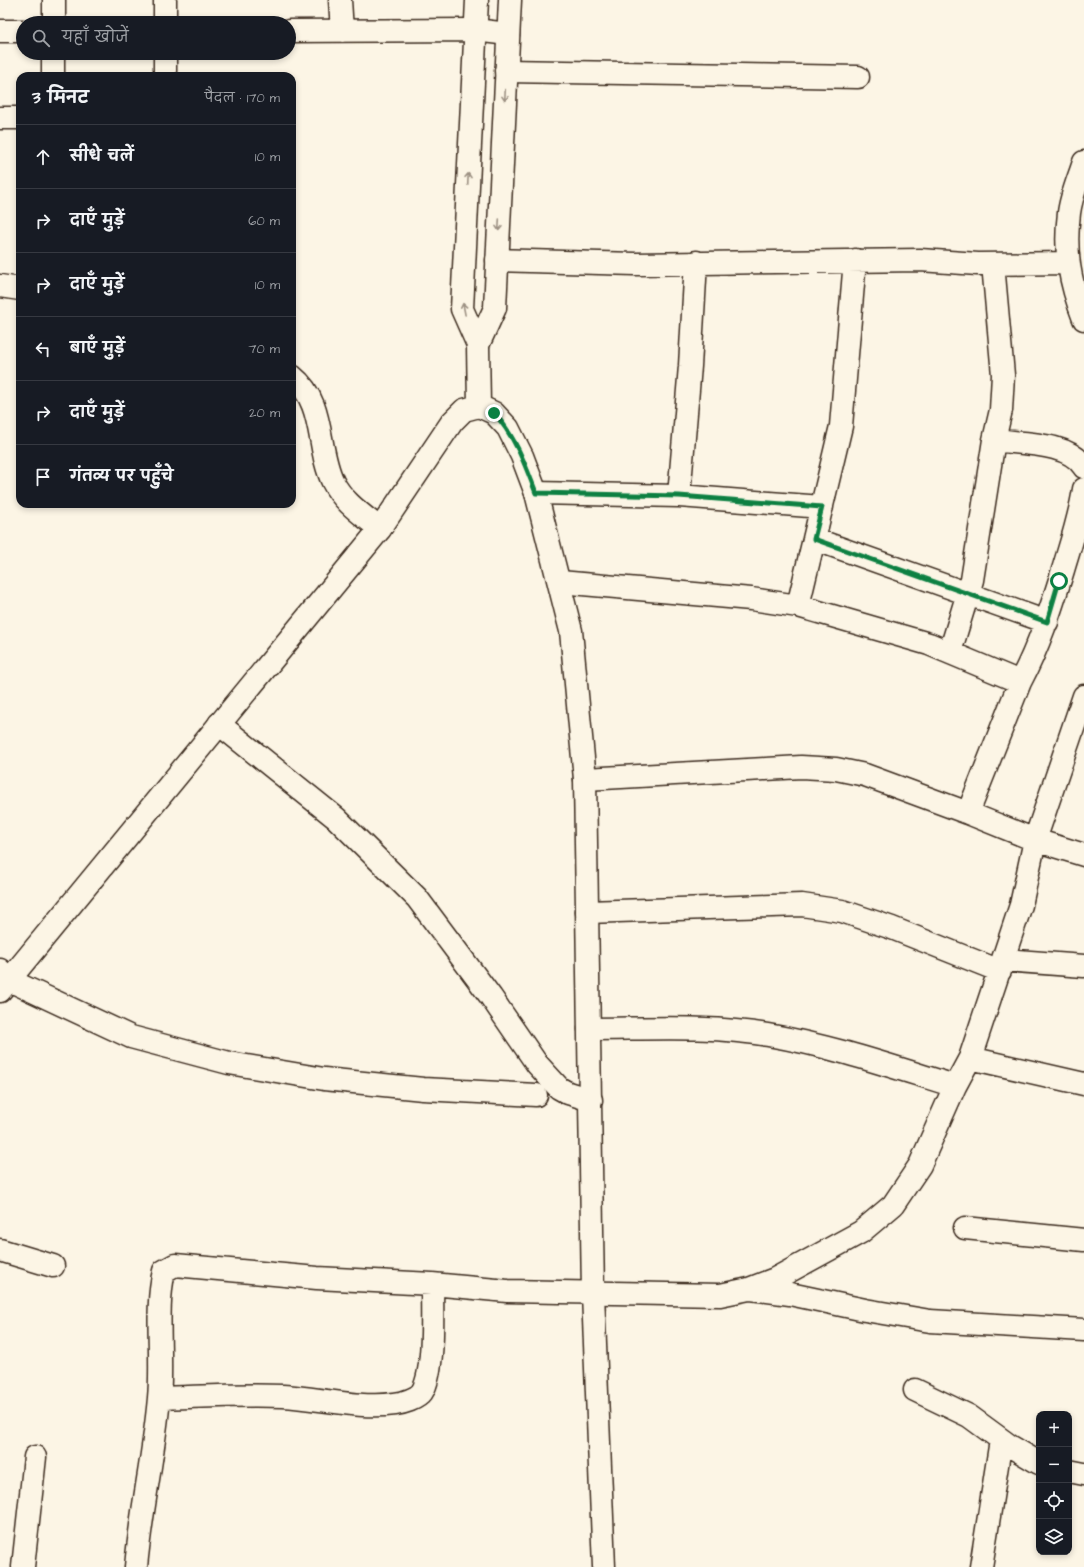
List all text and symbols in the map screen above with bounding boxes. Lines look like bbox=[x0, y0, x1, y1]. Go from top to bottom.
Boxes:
search box bbox=[16, 16, 296, 60]
icon: search bbox=[30, 27, 52, 49]
text: यहाँ खोजें bbox=[62, 27, 129, 48]
text: 3 मिनट bbox=[32, 86, 89, 110]
one-way arrow bbox=[501, 88, 509, 101]
text: पैदल · 170 m bbox=[205, 89, 280, 107]
icon: ahead bbox=[32, 146, 54, 168]
text: सीधे चलें bbox=[70, 146, 134, 167]
text: 10 m bbox=[255, 148, 280, 166]
one-way arrow bbox=[464, 173, 472, 186]
icon: right bbox=[32, 210, 54, 232]
text: दाएँ मुड़ें bbox=[70, 210, 124, 231]
text: 60 m bbox=[248, 212, 280, 230]
one-way arrow bbox=[495, 218, 503, 231]
icon: right bbox=[32, 274, 54, 296]
text: दाएँ मुड़ें bbox=[70, 274, 124, 295]
text: 10 m bbox=[255, 276, 280, 294]
one-way arrow bbox=[459, 303, 467, 316]
icon: left bbox=[32, 338, 54, 360]
text: बाएँ मुड़ें bbox=[70, 338, 125, 359]
text: 70 m bbox=[248, 340, 280, 358]
icon: right bbox=[32, 402, 54, 424]
text: दाएँ मुड़ें bbox=[70, 402, 124, 423]
text: 20 m bbox=[249, 404, 280, 422]
route end bbox=[485, 404, 503, 422]
icon: arrive bbox=[32, 466, 54, 488]
text: गंतव्य पर पहुँचे bbox=[70, 466, 173, 487]
route start bbox=[1050, 572, 1068, 590]
map controls bbox=[1036, 1411, 1072, 1555]
button: + bbox=[1036, 1411, 1072, 1447]
button: − bbox=[1036, 1447, 1072, 1483]
button: locate bbox=[1036, 1483, 1072, 1519]
button: layers bbox=[1036, 1519, 1072, 1555]

